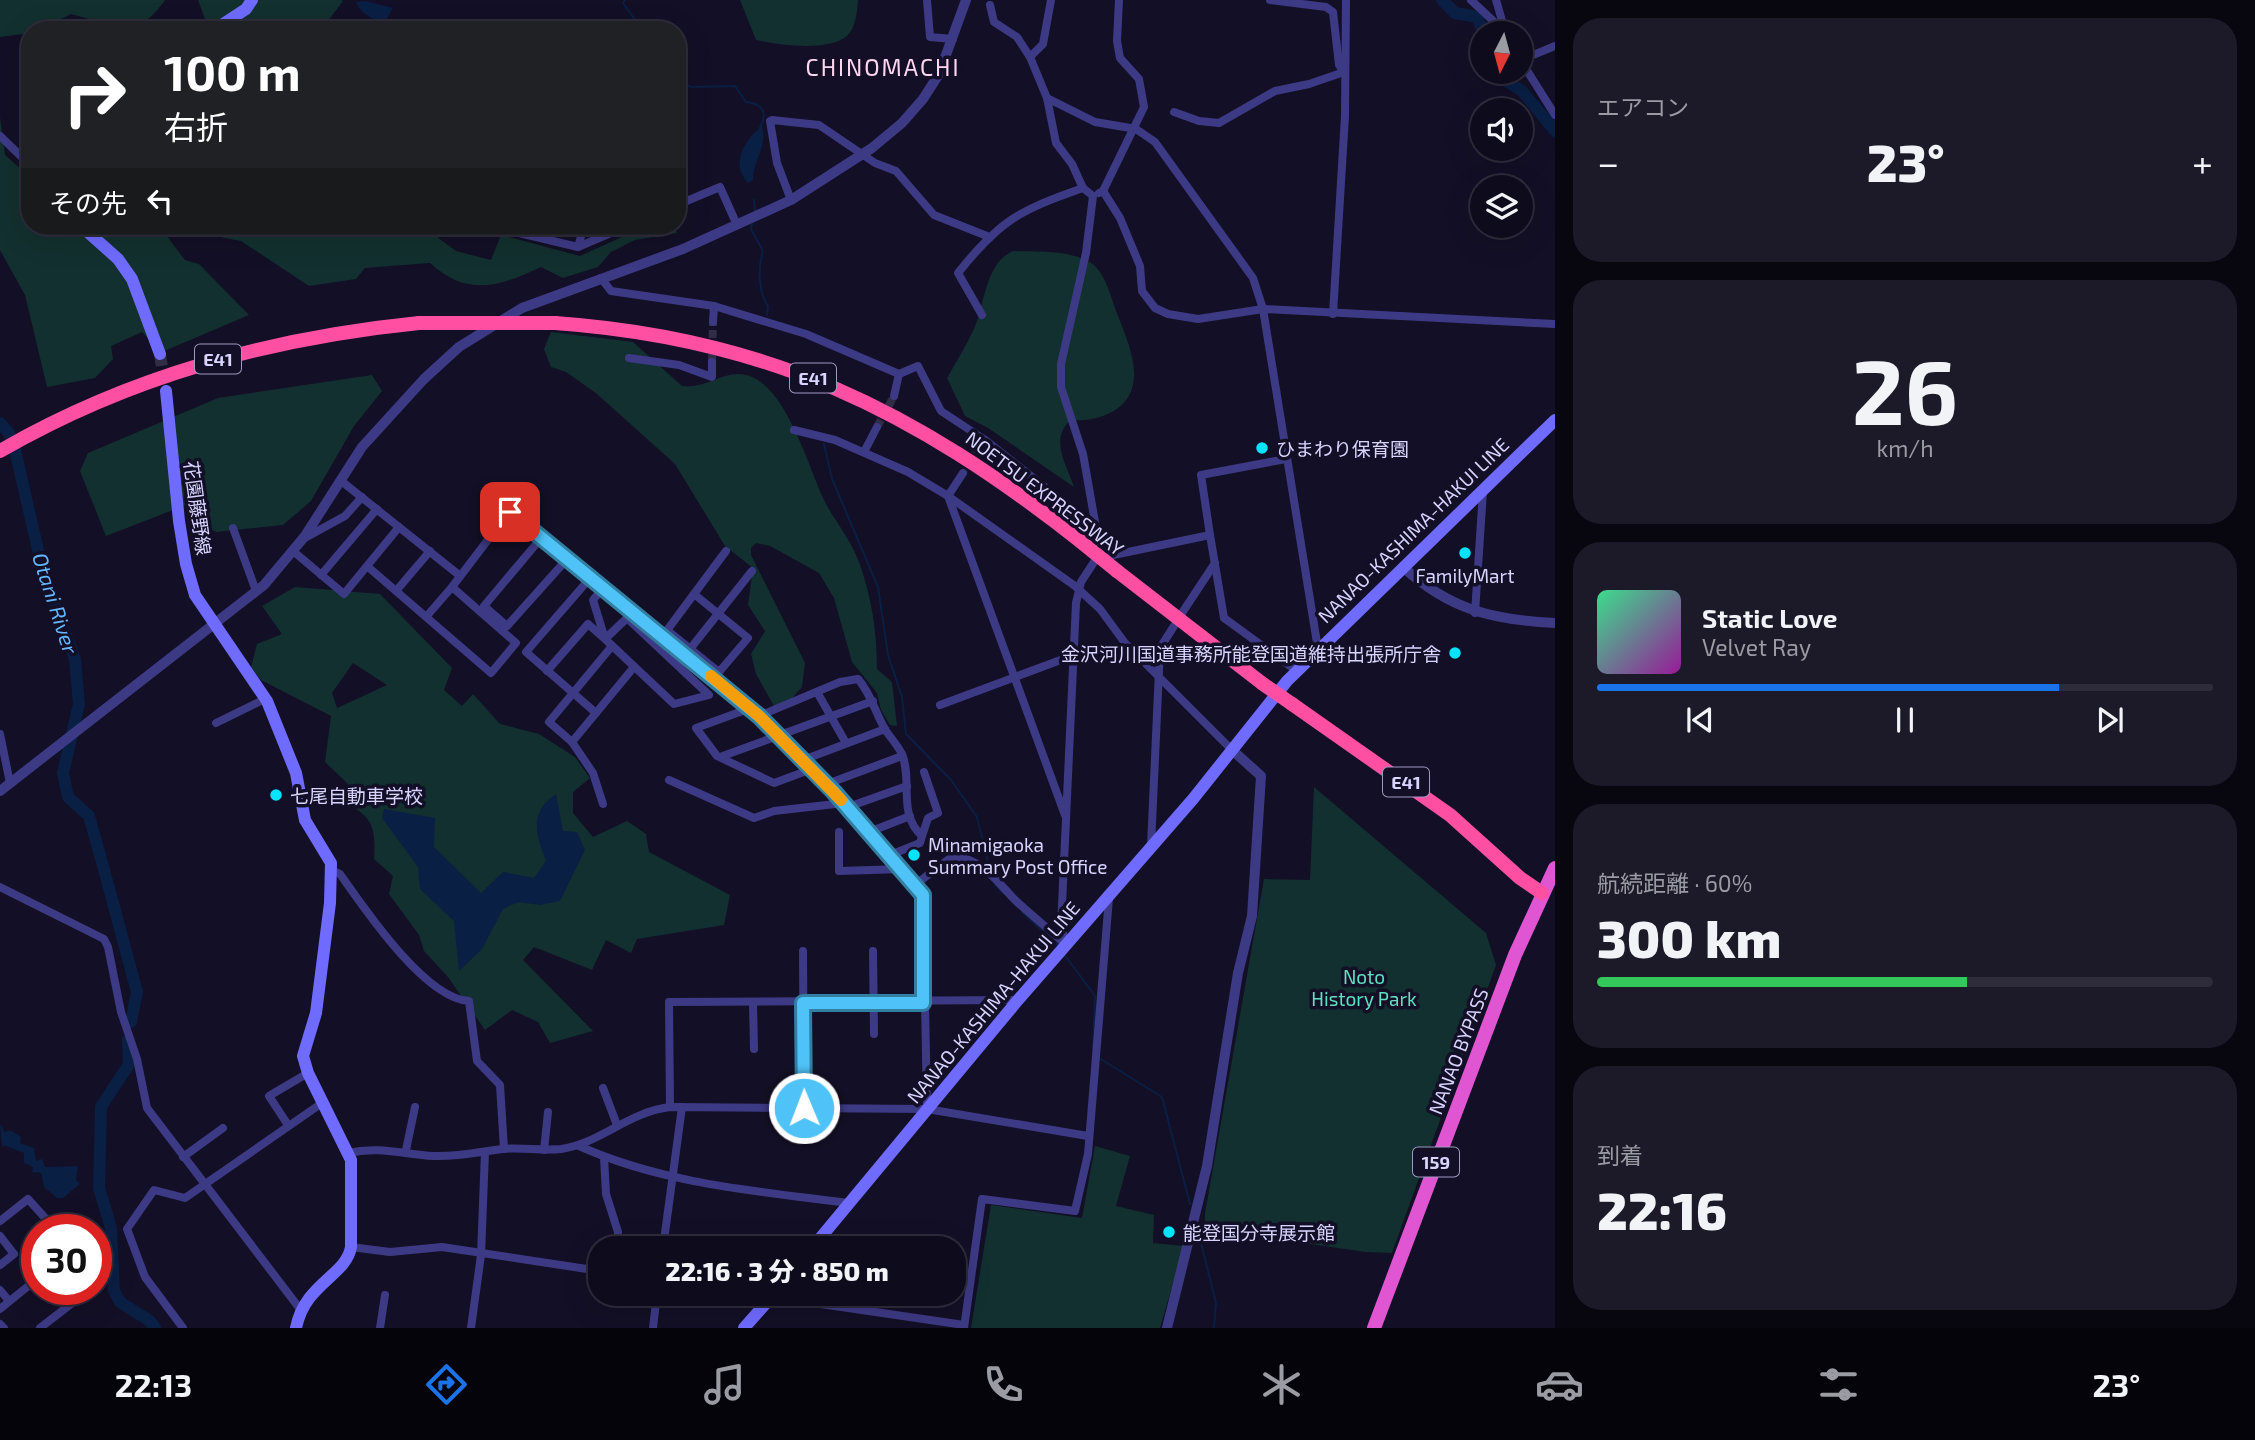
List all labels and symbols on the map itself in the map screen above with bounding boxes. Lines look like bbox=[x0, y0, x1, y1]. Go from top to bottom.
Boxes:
north arrow bbox=[1470, 21, 1533, 84]
district label: CHINOMACHI bbox=[806, 53, 960, 81]
road number: E41 bbox=[195, 344, 241, 374]
road number: E41 bbox=[790, 364, 836, 392]
street label: NOETSU EXPRESSWAY bbox=[962, 426, 1129, 560]
street label: NANAO-KASHIMA-HAKUI LINE bbox=[1313, 433, 1513, 627]
place label: ひまわり保育園 bbox=[1276, 437, 1409, 460]
marker: ひまわり保育園 bbox=[1254, 440, 1270, 456]
street label: 花園藤野線 bbox=[180, 459, 216, 557]
pin bbox=[480, 482, 540, 542]
marker: FamilyMart bbox=[1457, 545, 1473, 561]
water label: Otani River bbox=[28, 549, 84, 657]
place label: FamilyMart bbox=[1416, 564, 1514, 587]
place label: 金沢河川国道事務所能登国道維持出張所庁舎 bbox=[1061, 642, 1441, 665]
marker: 金沢河川国道事務所能登国道維持出張所庁舎 bbox=[1447, 645, 1463, 661]
road number: E41 bbox=[1383, 768, 1429, 796]
place label: 七尾自動車学校 bbox=[290, 784, 423, 807]
marker: 七尾自動車学校 bbox=[268, 787, 284, 803]
place label: Minamigaoka Summary Post Office bbox=[928, 833, 1107, 878]
marker: Minamigaoka Summary Post Office bbox=[906, 847, 922, 863]
street label: NANAO-KASHIMA-HAKUI LINE bbox=[902, 896, 1084, 1108]
park label: Noto History Park bbox=[1311, 965, 1417, 1010]
street label: NANAO BYPASS bbox=[1423, 985, 1493, 1117]
position arrow bbox=[767, 1071, 841, 1145]
road number: 159 bbox=[1413, 1148, 1459, 1176]
speed limit sign: 30 bbox=[21, 1214, 112, 1305]
place label: 能登国分寺展示館 bbox=[1183, 1221, 1335, 1244]
marker: 能登国分寺展示館 bbox=[1161, 1224, 1177, 1240]

